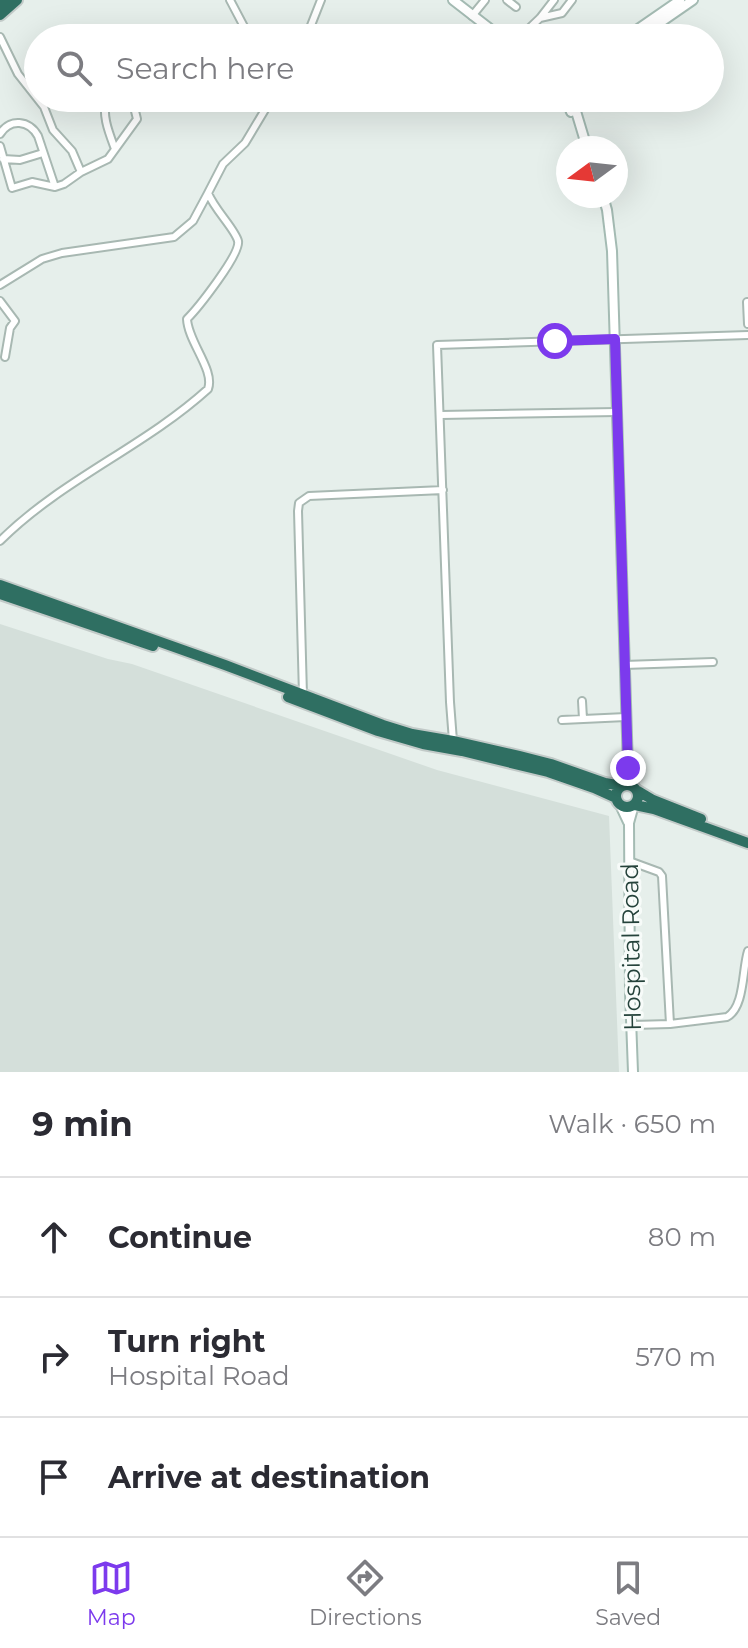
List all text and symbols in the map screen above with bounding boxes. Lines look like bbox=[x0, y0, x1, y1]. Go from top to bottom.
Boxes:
search box bbox=[24, 24, 724, 112]
icon: search bbox=[52, 46, 96, 90]
text: Search here bbox=[116, 50, 294, 87]
north arrow bbox=[556, 136, 628, 208]
route start bbox=[537, 323, 573, 359]
route end bbox=[610, 750, 646, 786]
street label: Hospital Road bbox=[615, 863, 647, 1031]
text: 9 min bbox=[32, 1103, 133, 1145]
text: Walk · 650 m bbox=[548, 1108, 716, 1140]
icon: ahead bbox=[32, 1215, 76, 1259]
text: Continue bbox=[108, 1219, 252, 1256]
text: 80 m bbox=[648, 1221, 716, 1253]
text: Turn right bbox=[108, 1323, 265, 1360]
icon: right bbox=[32, 1335, 76, 1379]
text: 570 m bbox=[635, 1341, 716, 1373]
text: Hospital Road bbox=[108, 1360, 290, 1392]
icon: arrive bbox=[32, 1455, 76, 1499]
text: Arrive at destination bbox=[108, 1459, 430, 1496]
tab: Map bbox=[87, 1556, 136, 1631]
tab: Directions bbox=[309, 1556, 422, 1631]
tab: Saved bbox=[595, 1556, 661, 1631]

